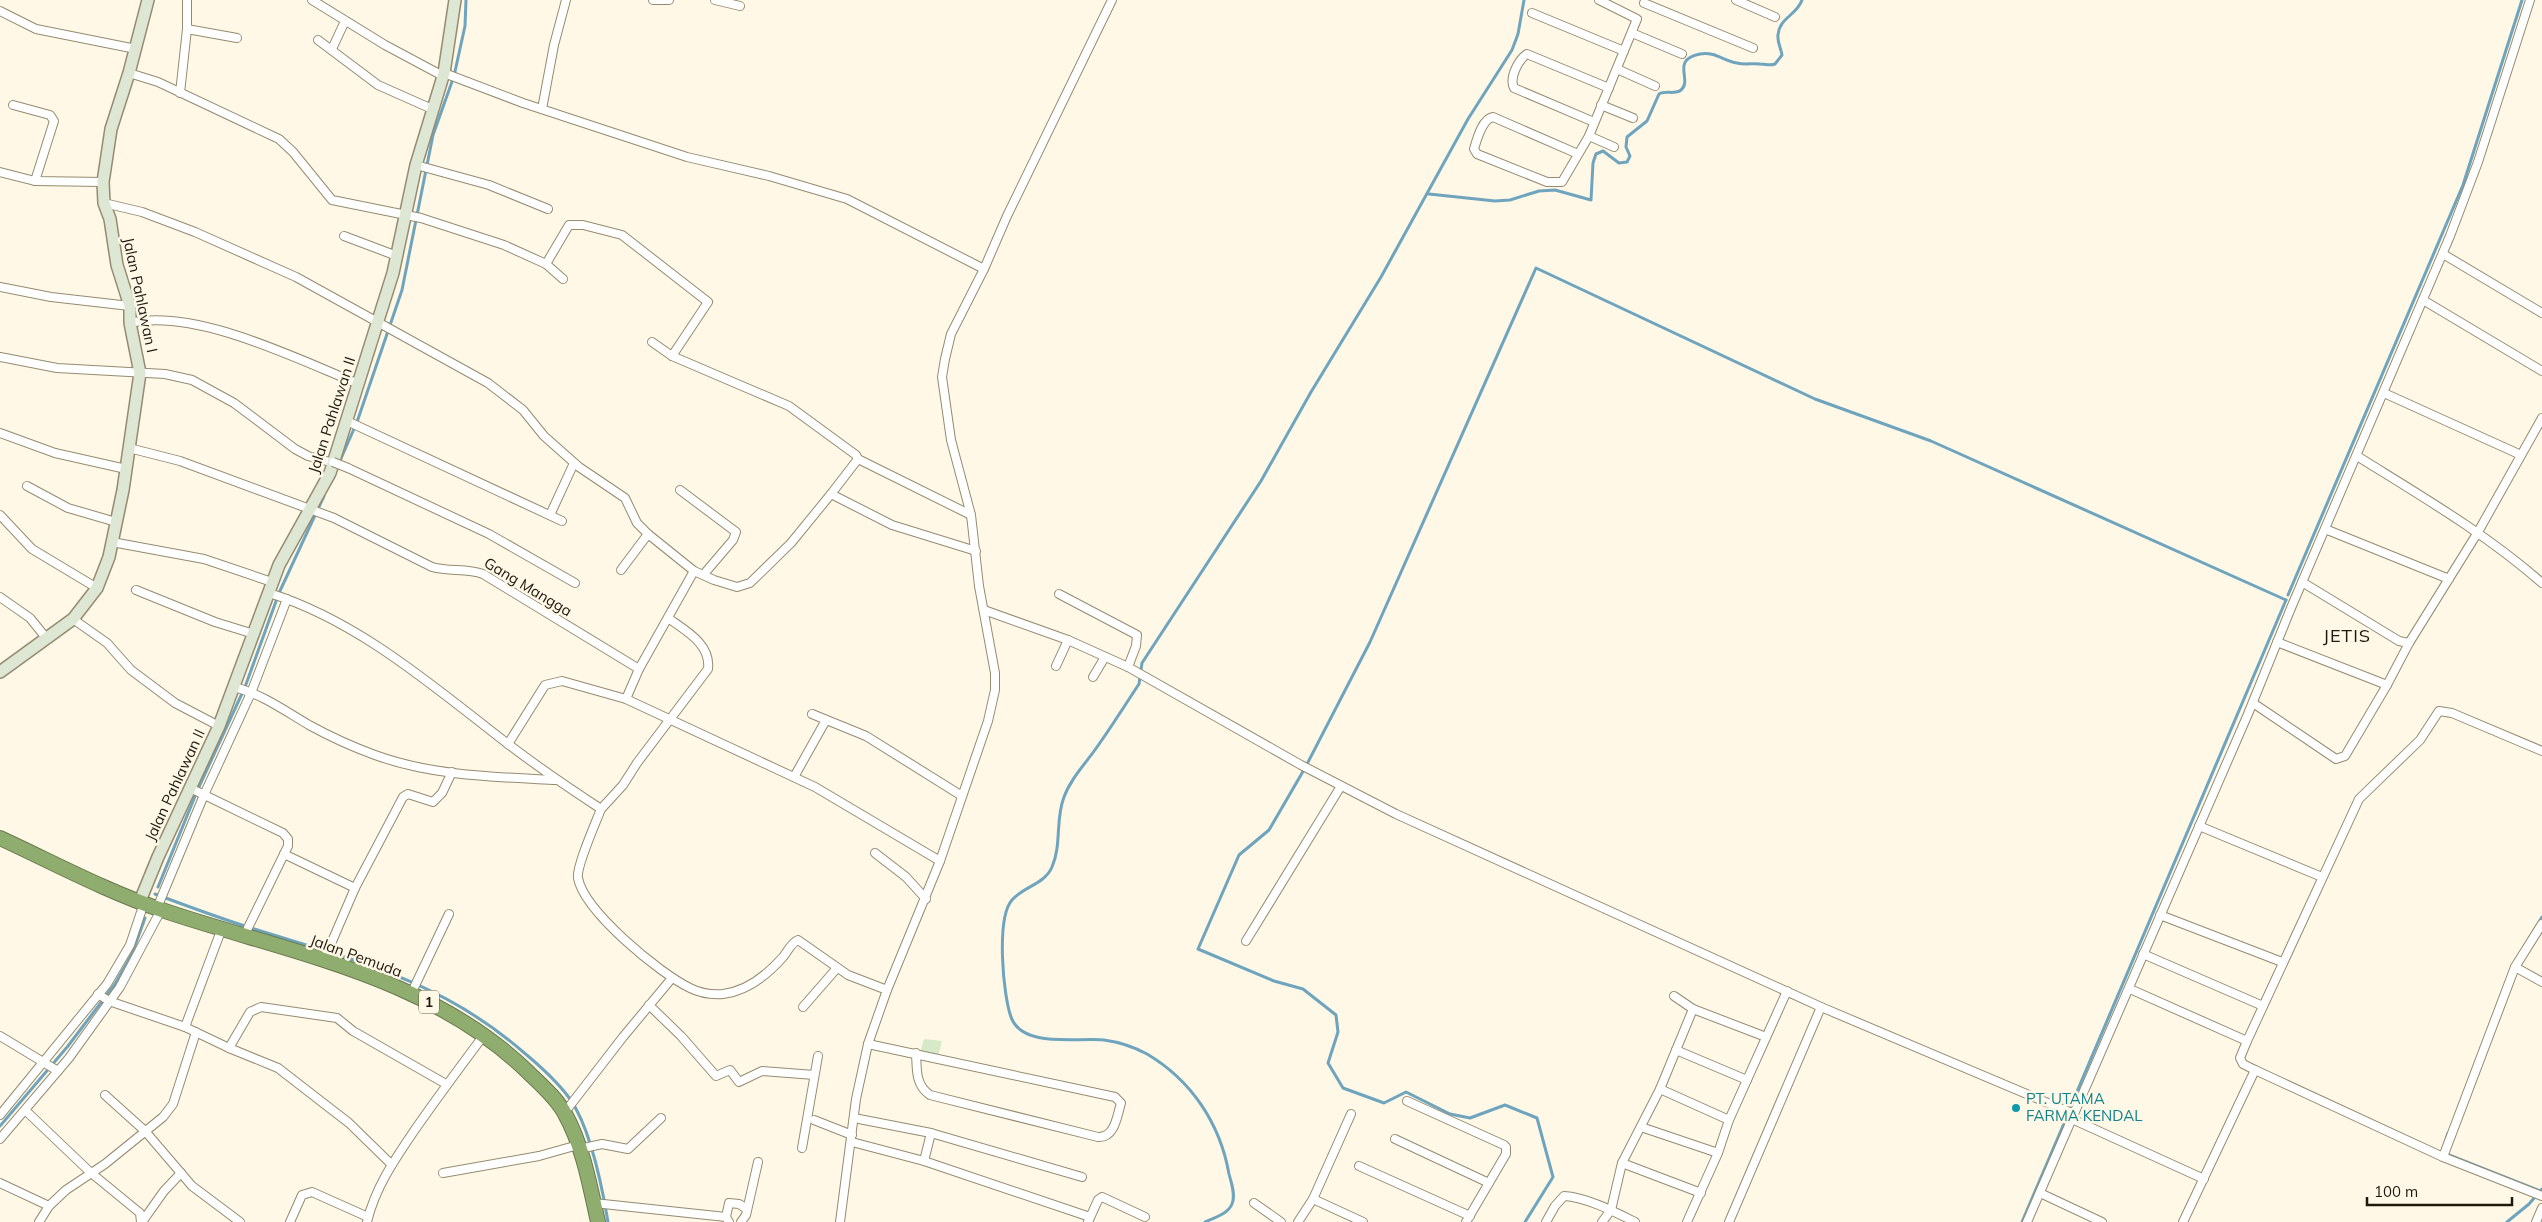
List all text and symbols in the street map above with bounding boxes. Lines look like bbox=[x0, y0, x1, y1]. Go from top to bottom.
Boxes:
street label: Jalan Pahlawan I bbox=[119, 236, 162, 354]
street label: Jalan Pahlawan II bbox=[304, 354, 359, 475]
street label: Gang Mangga bbox=[481, 553, 576, 620]
district label: JETIS bbox=[2323, 624, 2371, 647]
street label: Jalan Pahlawan II bbox=[140, 726, 209, 844]
street label: Jalan Pemuda bbox=[308, 930, 405, 981]
road number: 1 bbox=[419, 990, 439, 1014]
place label: PT. UTAMA FARMA KENDAL bbox=[2026, 1089, 2143, 1125]
marker: PT. UTAMA FARMA KENDAL bbox=[2010, 1102, 2022, 1114]
scale bar bbox=[2367, 1174, 2512, 1206]
text: 100 m bbox=[2374, 1182, 2418, 1201]

